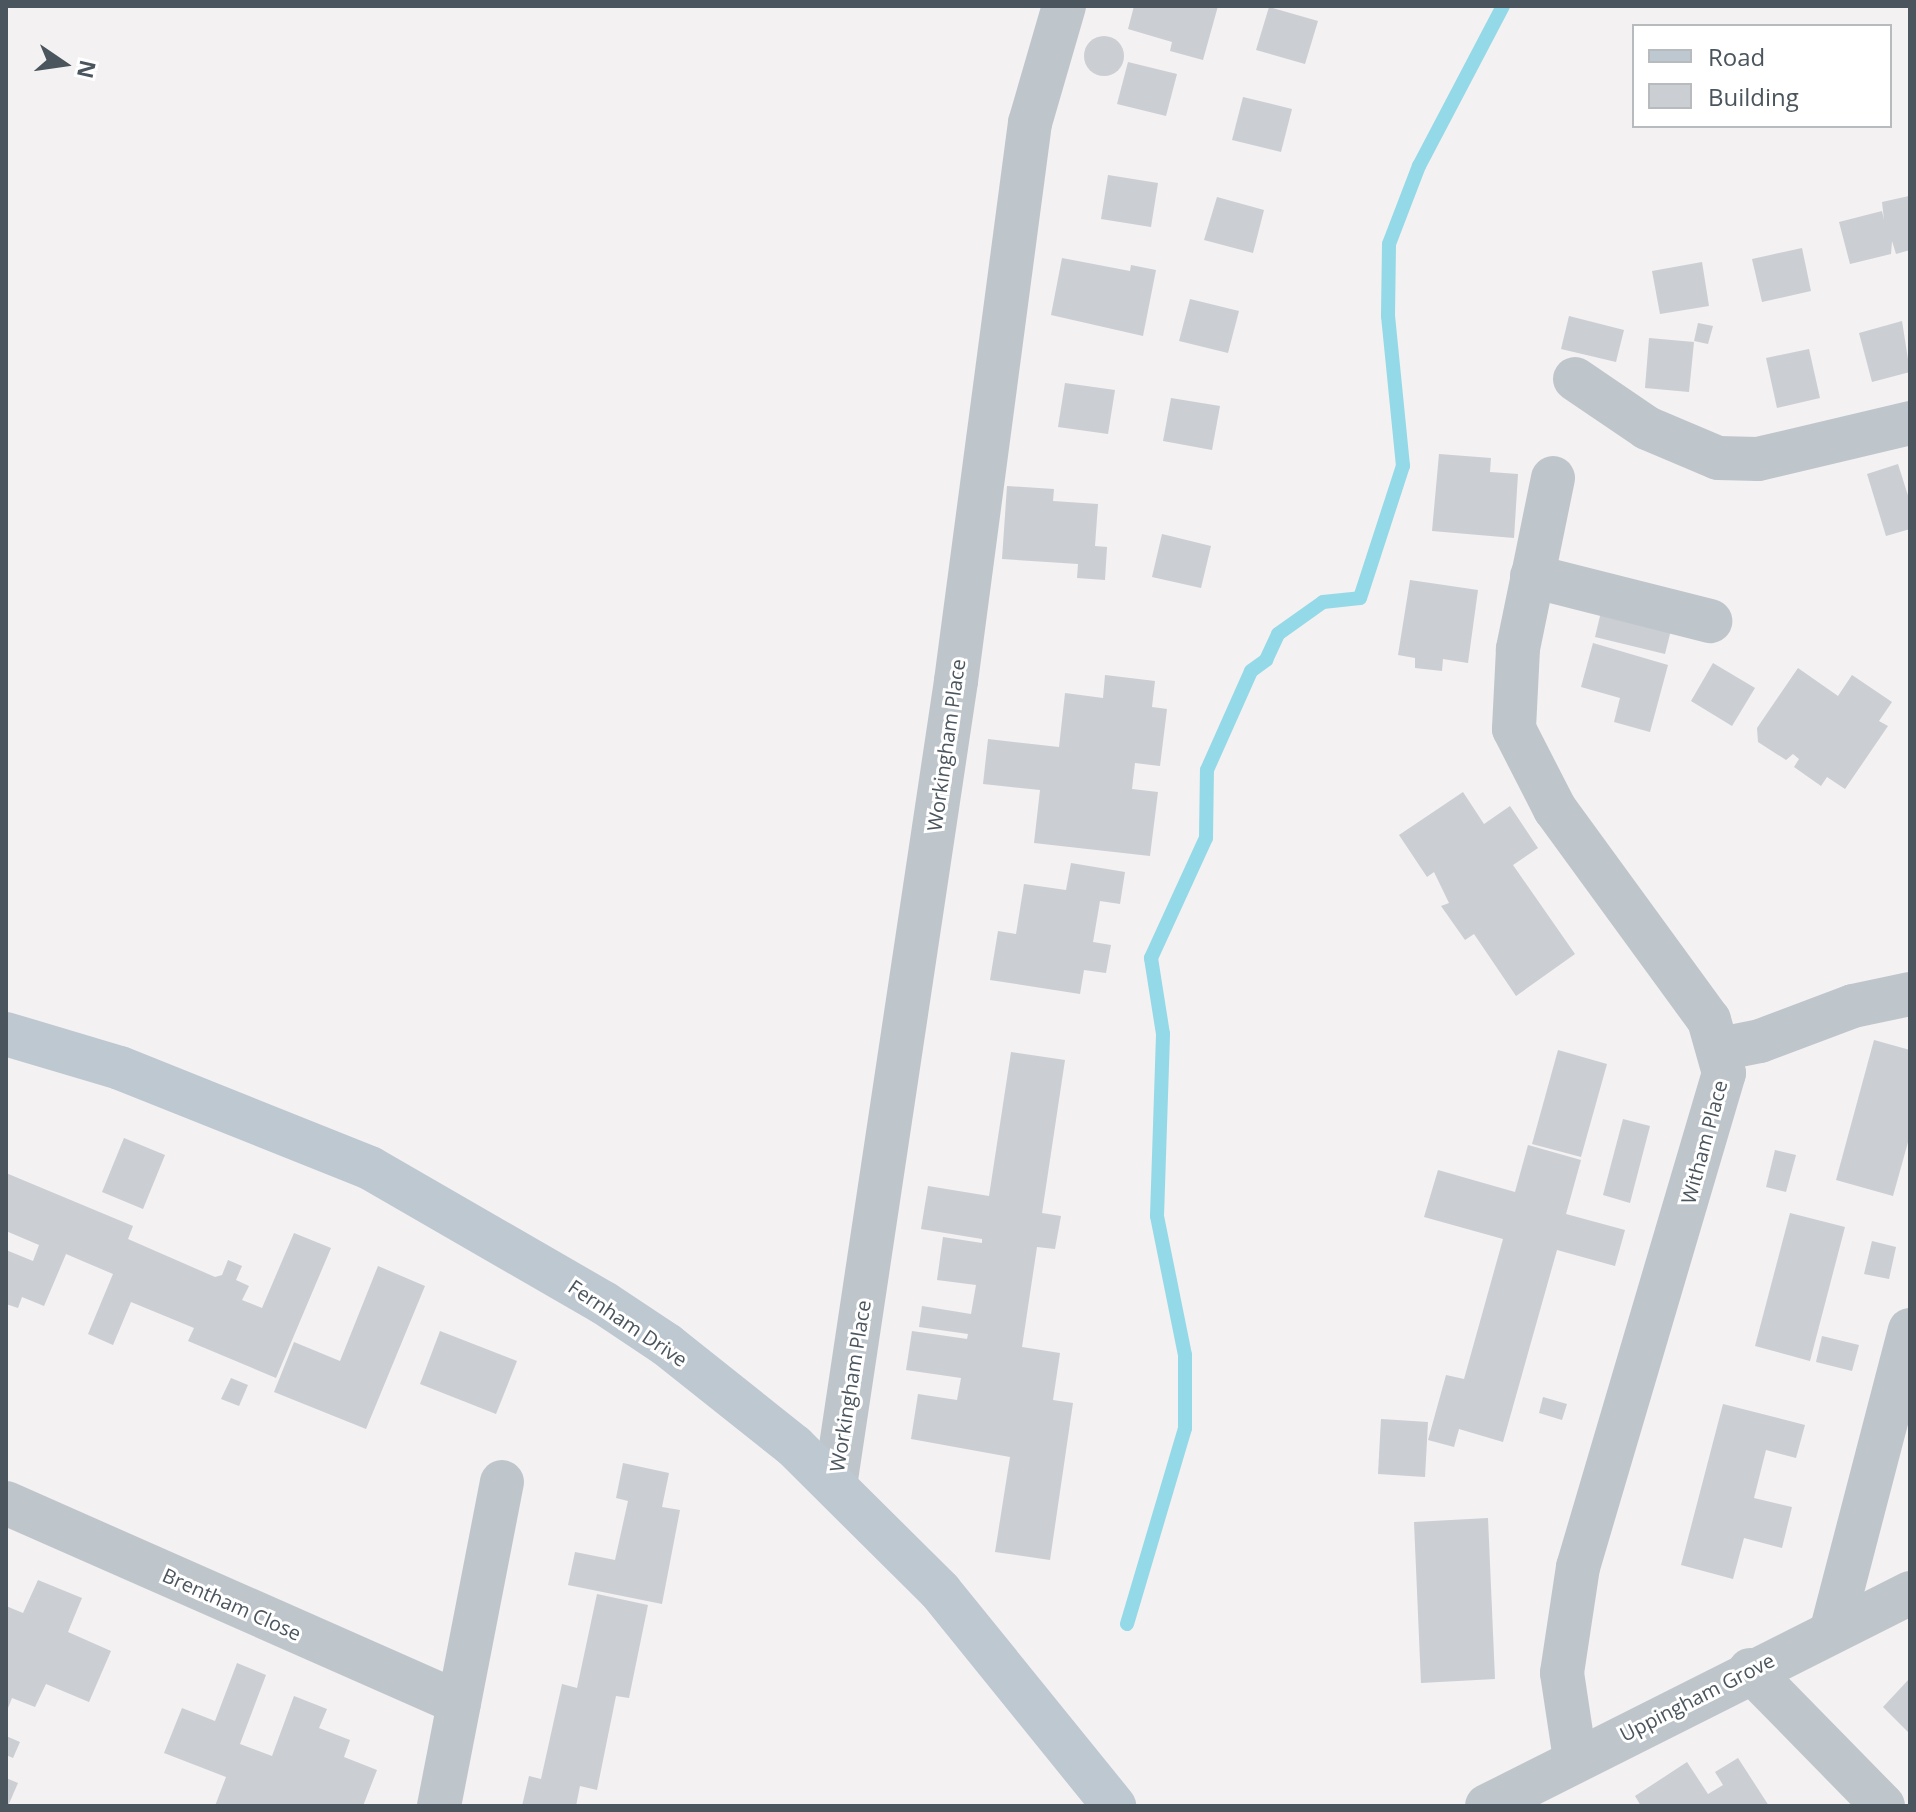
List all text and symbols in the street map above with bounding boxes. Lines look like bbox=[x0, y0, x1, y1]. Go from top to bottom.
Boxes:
north arrow bbox=[24, 24, 104, 104]
legend bbox=[1632, 24, 1892, 128]
text: Road bbox=[1708, 40, 1765, 73]
text: N bbox=[71, 57, 104, 81]
text: Building bbox=[1708, 80, 1799, 113]
street label: Workingham Place bbox=[922, 657, 970, 833]
street label: Witham Place bbox=[1676, 1078, 1732, 1206]
street label: Fernham Drive bbox=[564, 1274, 692, 1372]
street label: Workingham Place bbox=[825, 1298, 875, 1474]
street label: Brentham Close bbox=[159, 1563, 305, 1645]
street label: Uppingham Grove bbox=[1616, 1648, 1778, 1746]

